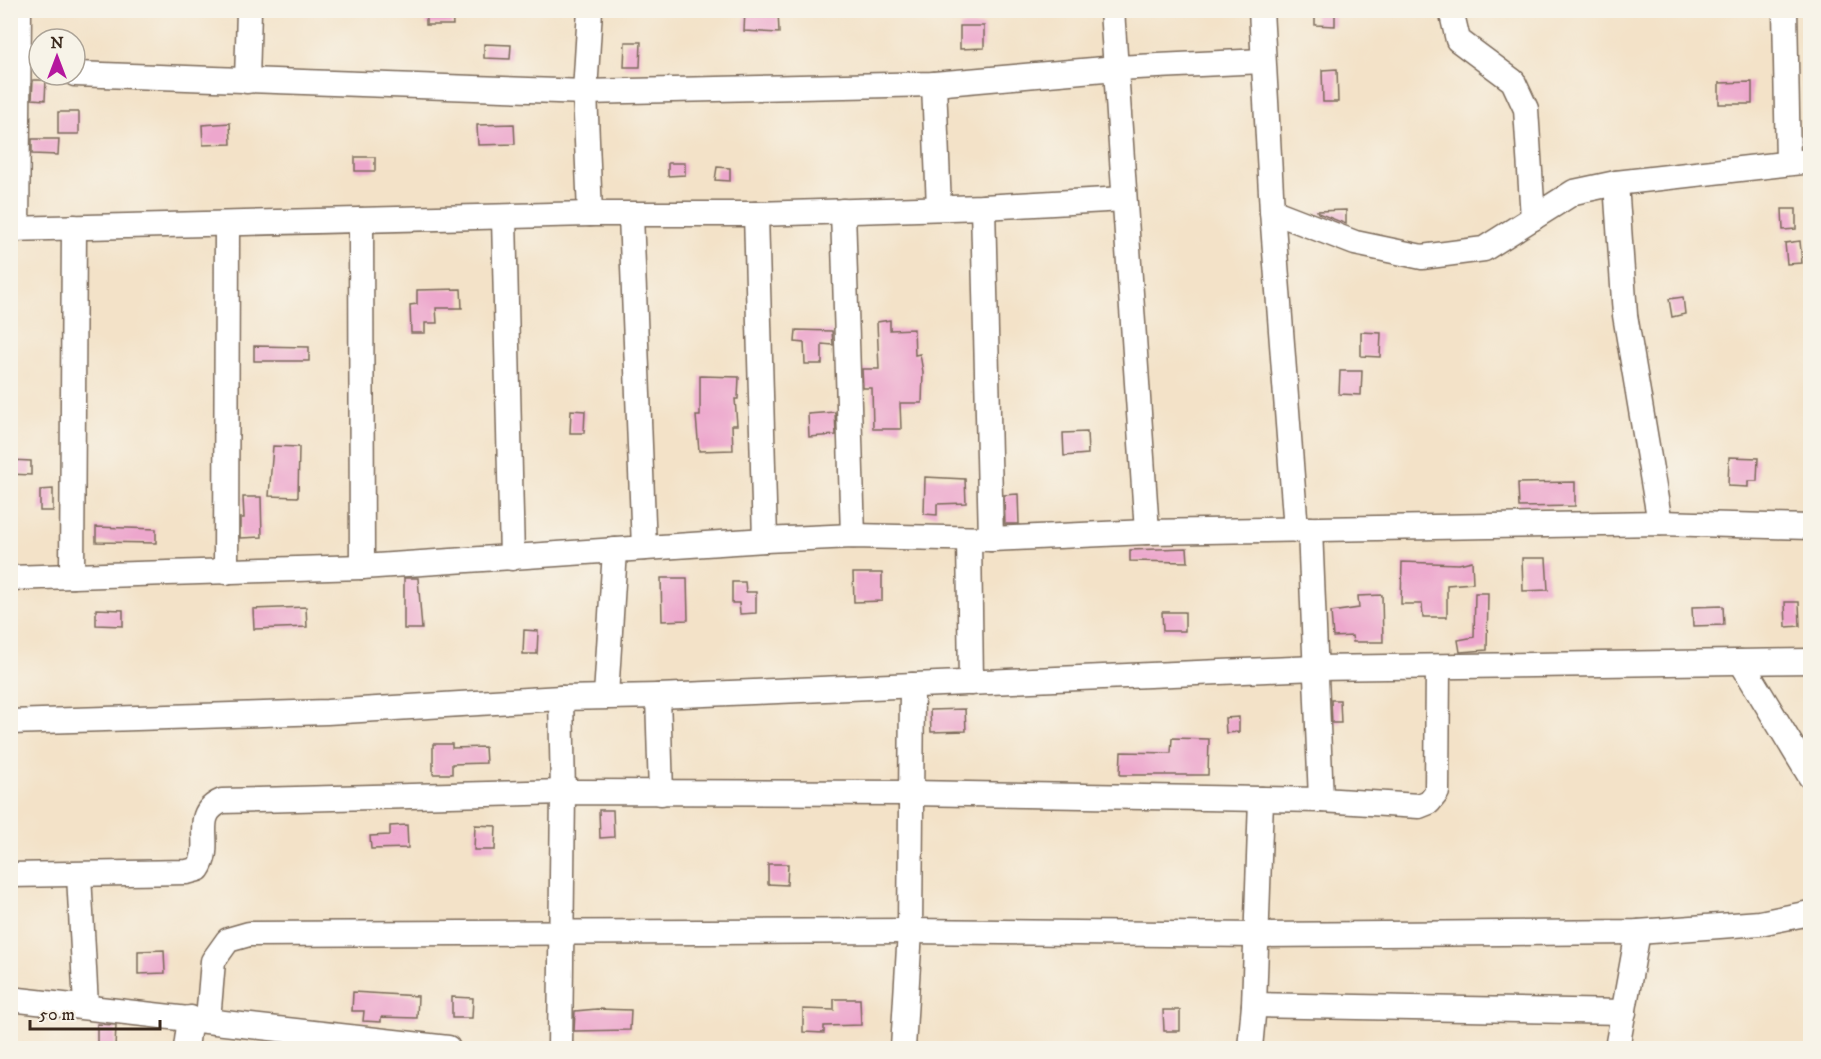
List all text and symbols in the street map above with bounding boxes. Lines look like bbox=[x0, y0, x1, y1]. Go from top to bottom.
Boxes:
north arrow bbox=[27, 27, 87, 87]
text: N bbox=[50, 33, 64, 53]
scale bar bbox=[30, 993, 160, 1031]
text: 50 m bbox=[39, 1004, 75, 1026]

